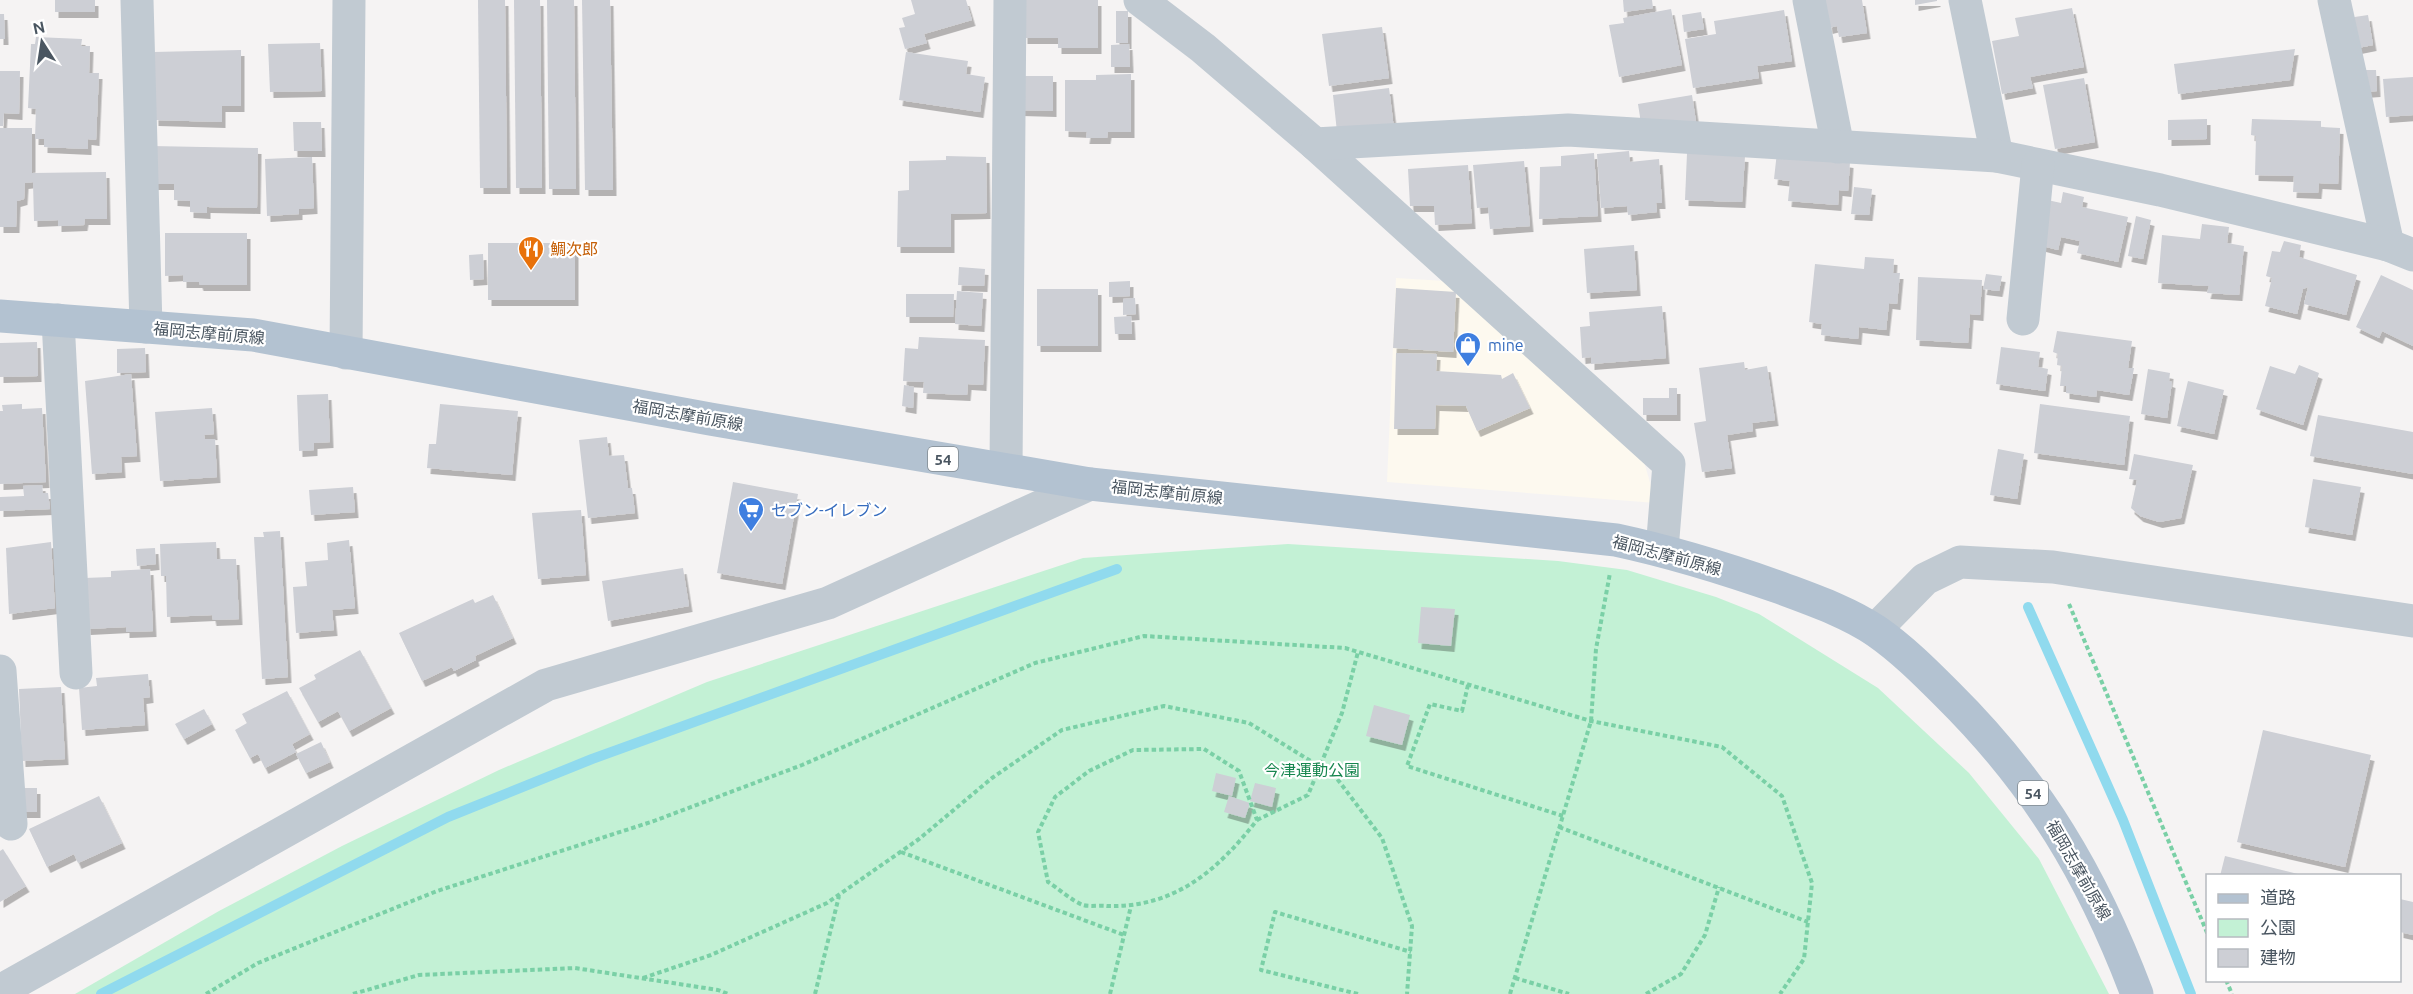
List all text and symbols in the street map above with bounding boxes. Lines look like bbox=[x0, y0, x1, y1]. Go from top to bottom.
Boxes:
north arrow bbox=[12, 12, 72, 72]
text: N bbox=[31, 17, 47, 37]
restaurant icon: 鯛次郎 bbox=[516, 234, 546, 272]
place label: 鯛次郎 bbox=[550, 240, 598, 258]
street label: 福岡志摩前原線 bbox=[152, 319, 266, 347]
shop icon: mine bbox=[1453, 330, 1483, 368]
place label: mine bbox=[1488, 336, 1524, 354]
street label: 福岡志摩前原線 bbox=[631, 396, 745, 434]
road number: 54 bbox=[928, 447, 958, 471]
street label: 福岡志摩前原線 bbox=[1110, 477, 1224, 507]
supermarket icon: セブン-イレブン bbox=[736, 495, 766, 533]
place label: セブン-イレブン bbox=[771, 501, 888, 519]
street label: 福岡志摩前原線 bbox=[1611, 532, 1723, 578]
park label: 今津運動公園 bbox=[1264, 761, 1360, 779]
road number: 54 bbox=[2018, 781, 2048, 805]
street label: 福岡志摩前原線 bbox=[2043, 817, 2115, 923]
legend bbox=[2206, 874, 2401, 982]
text: 道路 bbox=[2260, 887, 2296, 907]
text: 公園 bbox=[2260, 917, 2296, 937]
text: 建物 bbox=[2260, 947, 2296, 967]

